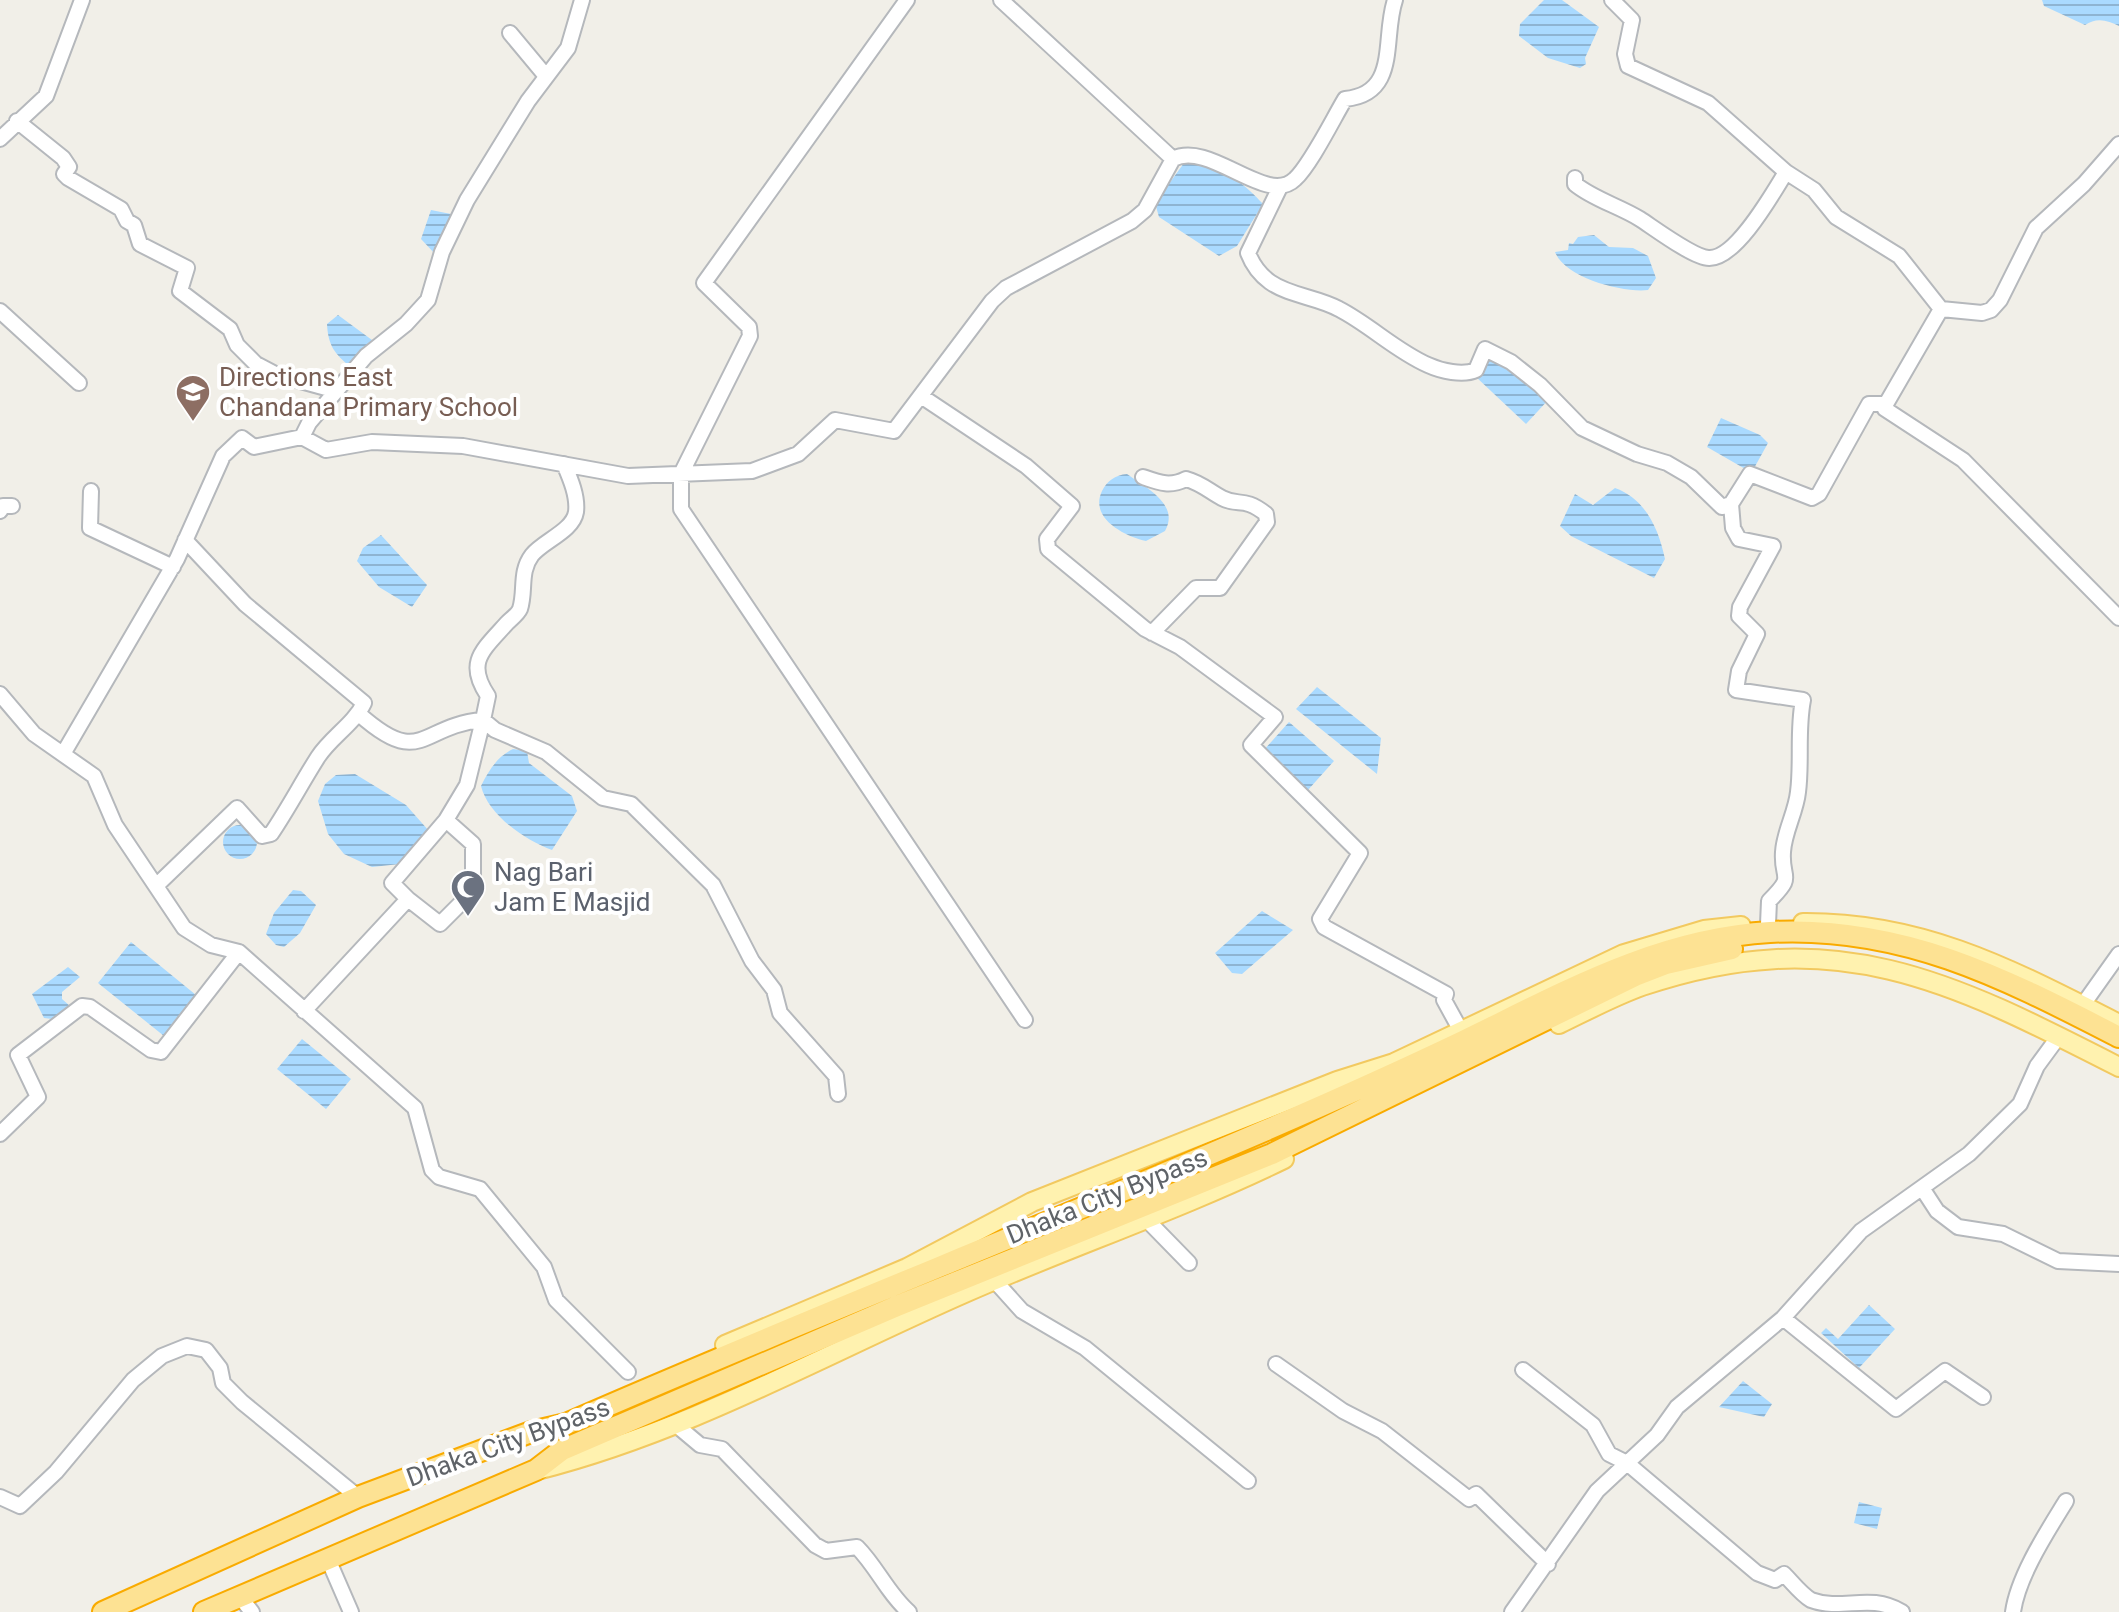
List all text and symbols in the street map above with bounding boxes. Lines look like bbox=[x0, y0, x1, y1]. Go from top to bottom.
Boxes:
place label: Directions East Chandana Primary School bbox=[219, 362, 518, 422]
school or university icon: Directions East Chandana Primary School bbox=[174, 373, 212, 423]
place label: Nag Bari Jam E Masjid bbox=[494, 857, 650, 917]
mosque icon: Nag Bari Jam E Masjid bbox=[449, 868, 487, 918]
street label: Dhaka City Bypass bbox=[1002, 1142, 1212, 1250]
street label: Dhaka City Bypass bbox=[402, 1391, 614, 1493]

